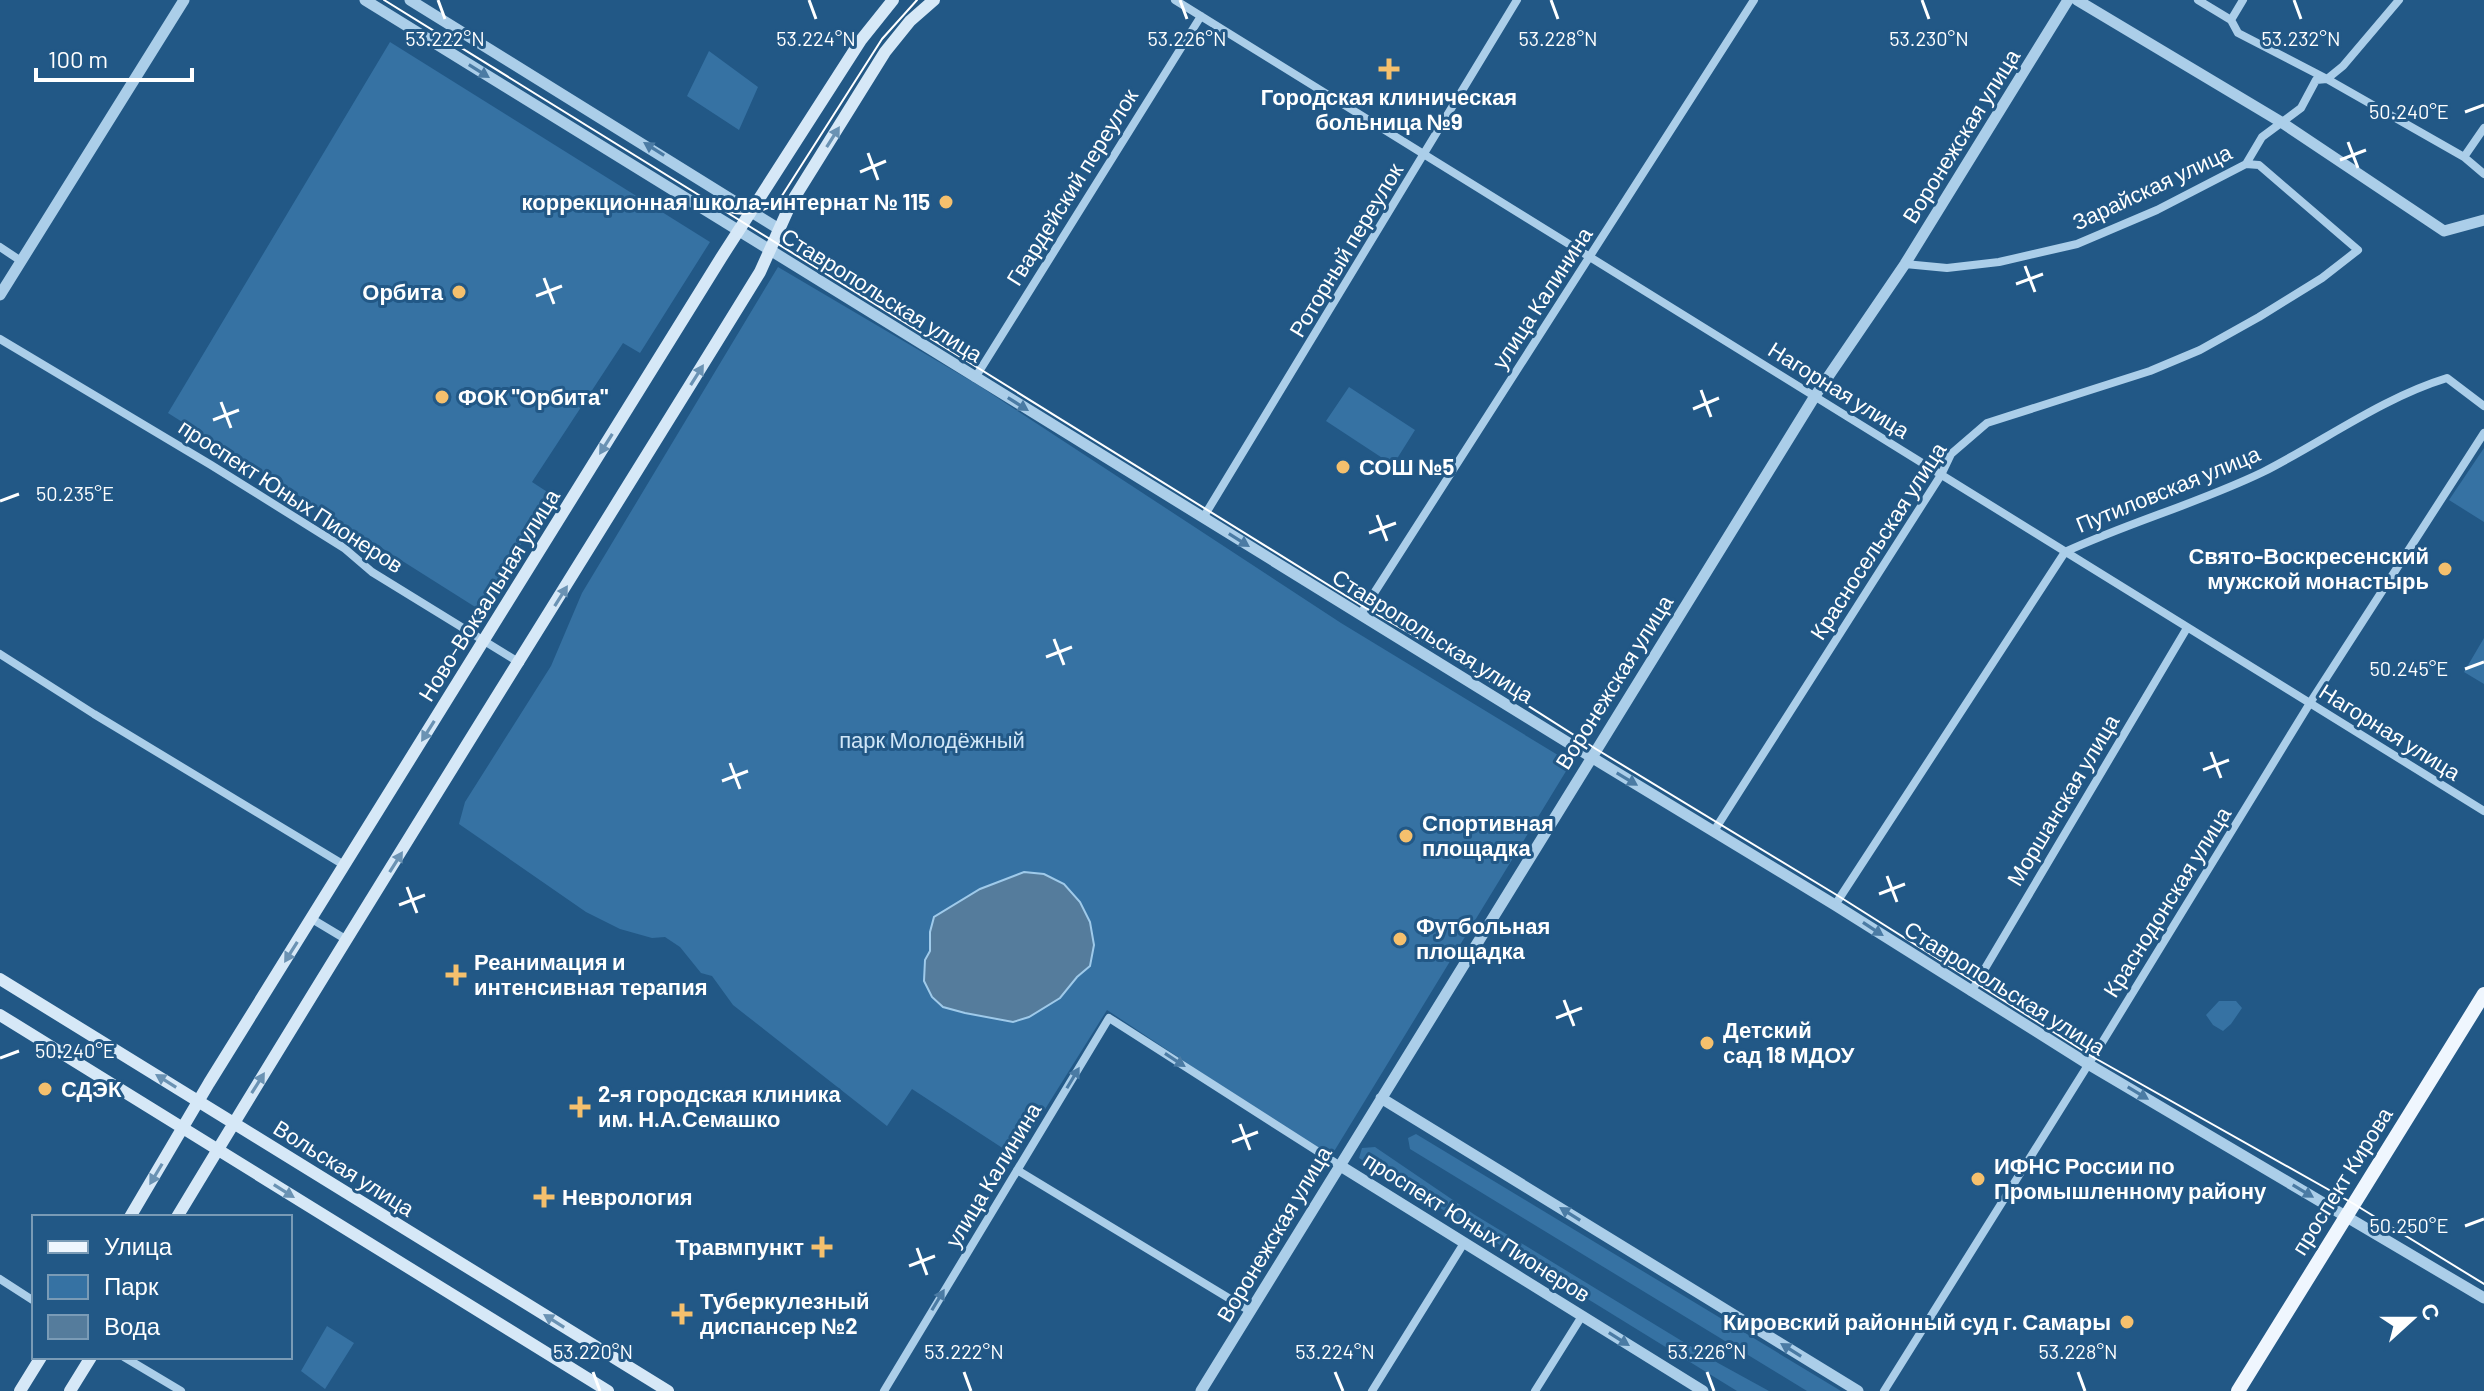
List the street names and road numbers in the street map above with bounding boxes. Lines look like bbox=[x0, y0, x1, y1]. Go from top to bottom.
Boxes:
street label: Воронежская улица bbox=[1896, 43, 2026, 228]
street label: Гвардейский переулок bbox=[1000, 83, 1143, 290]
street label: Зарайская улица bbox=[2068, 138, 2236, 235]
street label: Роторный переулок bbox=[1283, 158, 1408, 342]
street label: улица Калинина bbox=[1486, 221, 1598, 374]
street label: Ставропольская улица bbox=[777, 222, 989, 368]
street label: Нагорная улица bbox=[1764, 335, 1915, 444]
street label: проспект Юных Пионеров bbox=[174, 413, 409, 578]
street label: Красносельская улица bbox=[1804, 436, 1952, 644]
street label: Путиловская улица bbox=[2072, 439, 2264, 538]
street label: Ново-Вокзальная улица bbox=[412, 483, 565, 706]
street label: Ставропольская улица bbox=[1328, 563, 1540, 709]
street label: Воронежская улица bbox=[1549, 589, 1679, 774]
street label: Нагорная улица bbox=[2315, 677, 2466, 786]
street label: Моршанская улица bbox=[2001, 708, 2125, 890]
street label: Краснодонская улица bbox=[2097, 801, 2237, 1002]
street label: Ставропольская улица bbox=[1900, 915, 2112, 1061]
street label: улица Калинина bbox=[939, 1097, 1047, 1252]
street label: проспект Кирова bbox=[2285, 1101, 2398, 1260]
street label: Вольская улица bbox=[269, 1114, 420, 1222]
street label: Воронежская улица bbox=[1210, 1140, 1337, 1327]
street label: проспект Юных Пионеров bbox=[1359, 1146, 1596, 1308]

